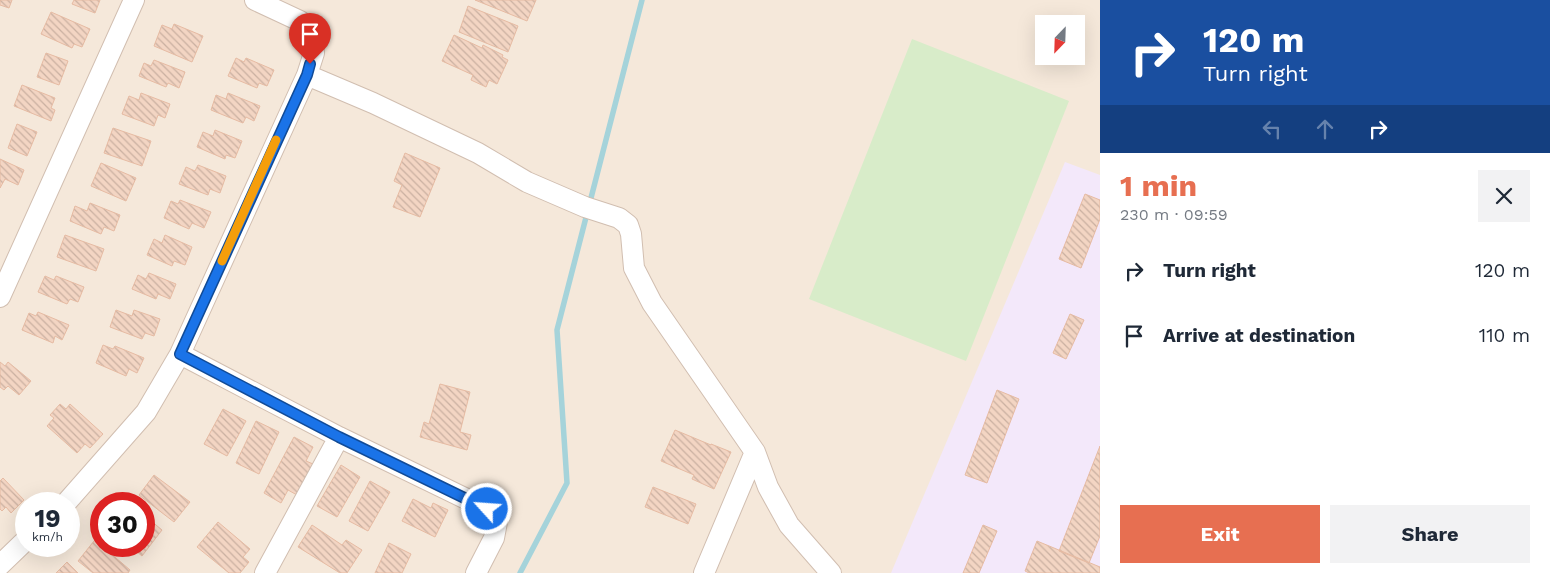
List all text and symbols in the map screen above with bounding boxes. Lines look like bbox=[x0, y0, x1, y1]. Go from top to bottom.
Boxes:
pin bbox=[289, 13, 331, 64]
north arrow bbox=[1035, 15, 1085, 65]
map controls bbox=[1035, 15, 1085, 65]
text: 120 m bbox=[1203, 19, 1304, 61]
icon: arrive bbox=[296, 20, 324, 48]
icon: right bbox=[1120, 20, 1185, 85]
text: Turn right bbox=[1203, 61, 1308, 86]
icon: left bbox=[1258, 115, 1286, 143]
icon: ahead bbox=[1311, 115, 1339, 143]
icon: right bbox=[1364, 115, 1392, 143]
text: 1 min bbox=[1120, 168, 1197, 203]
button: close bbox=[1478, 170, 1530, 222]
text: 230 m · 09:59 bbox=[1120, 205, 1228, 224]
icon: right bbox=[1120, 257, 1148, 285]
text: Turn right bbox=[1163, 259, 1256, 282]
text: 120 m bbox=[1475, 259, 1530, 282]
icon: arrive bbox=[1120, 322, 1148, 350]
text: Arrive at destination bbox=[1163, 324, 1355, 347]
text: 110 m bbox=[1479, 324, 1530, 347]
position arrow bbox=[460, 482, 512, 534]
speed limit sign: 30 bbox=[90, 492, 155, 557]
text: 19 bbox=[34, 504, 61, 533]
button: Exit bbox=[1120, 505, 1320, 563]
button: Share bbox=[1330, 505, 1530, 563]
text: km/h bbox=[32, 530, 63, 544]

